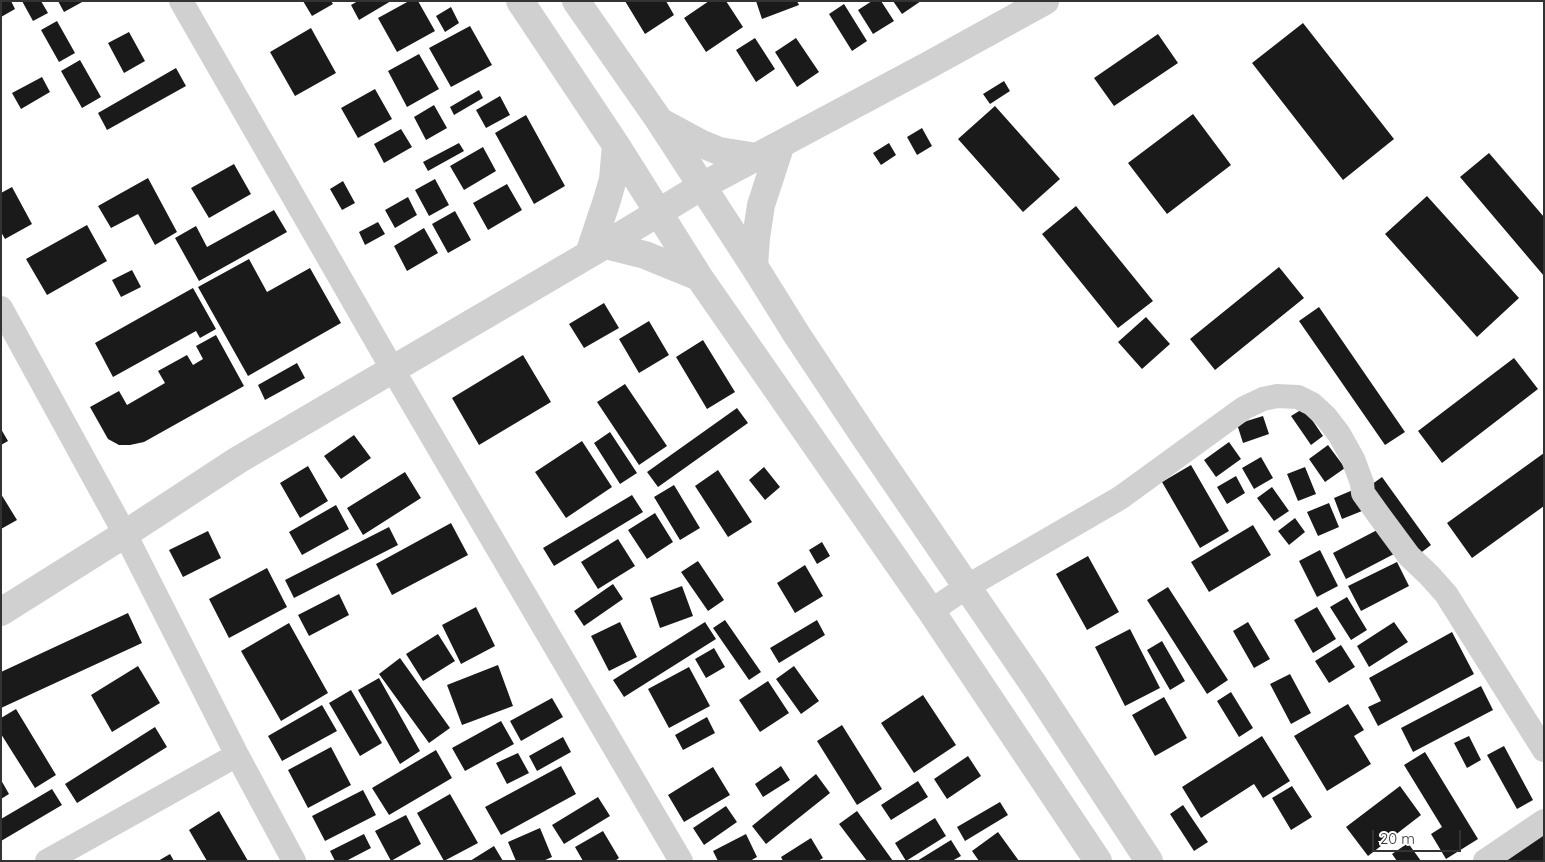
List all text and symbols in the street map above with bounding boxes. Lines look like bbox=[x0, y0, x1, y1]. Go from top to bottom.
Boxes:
scale bar bbox=[1375, 820, 1464, 852]
text: 20 m bbox=[1380, 829, 1415, 848]

